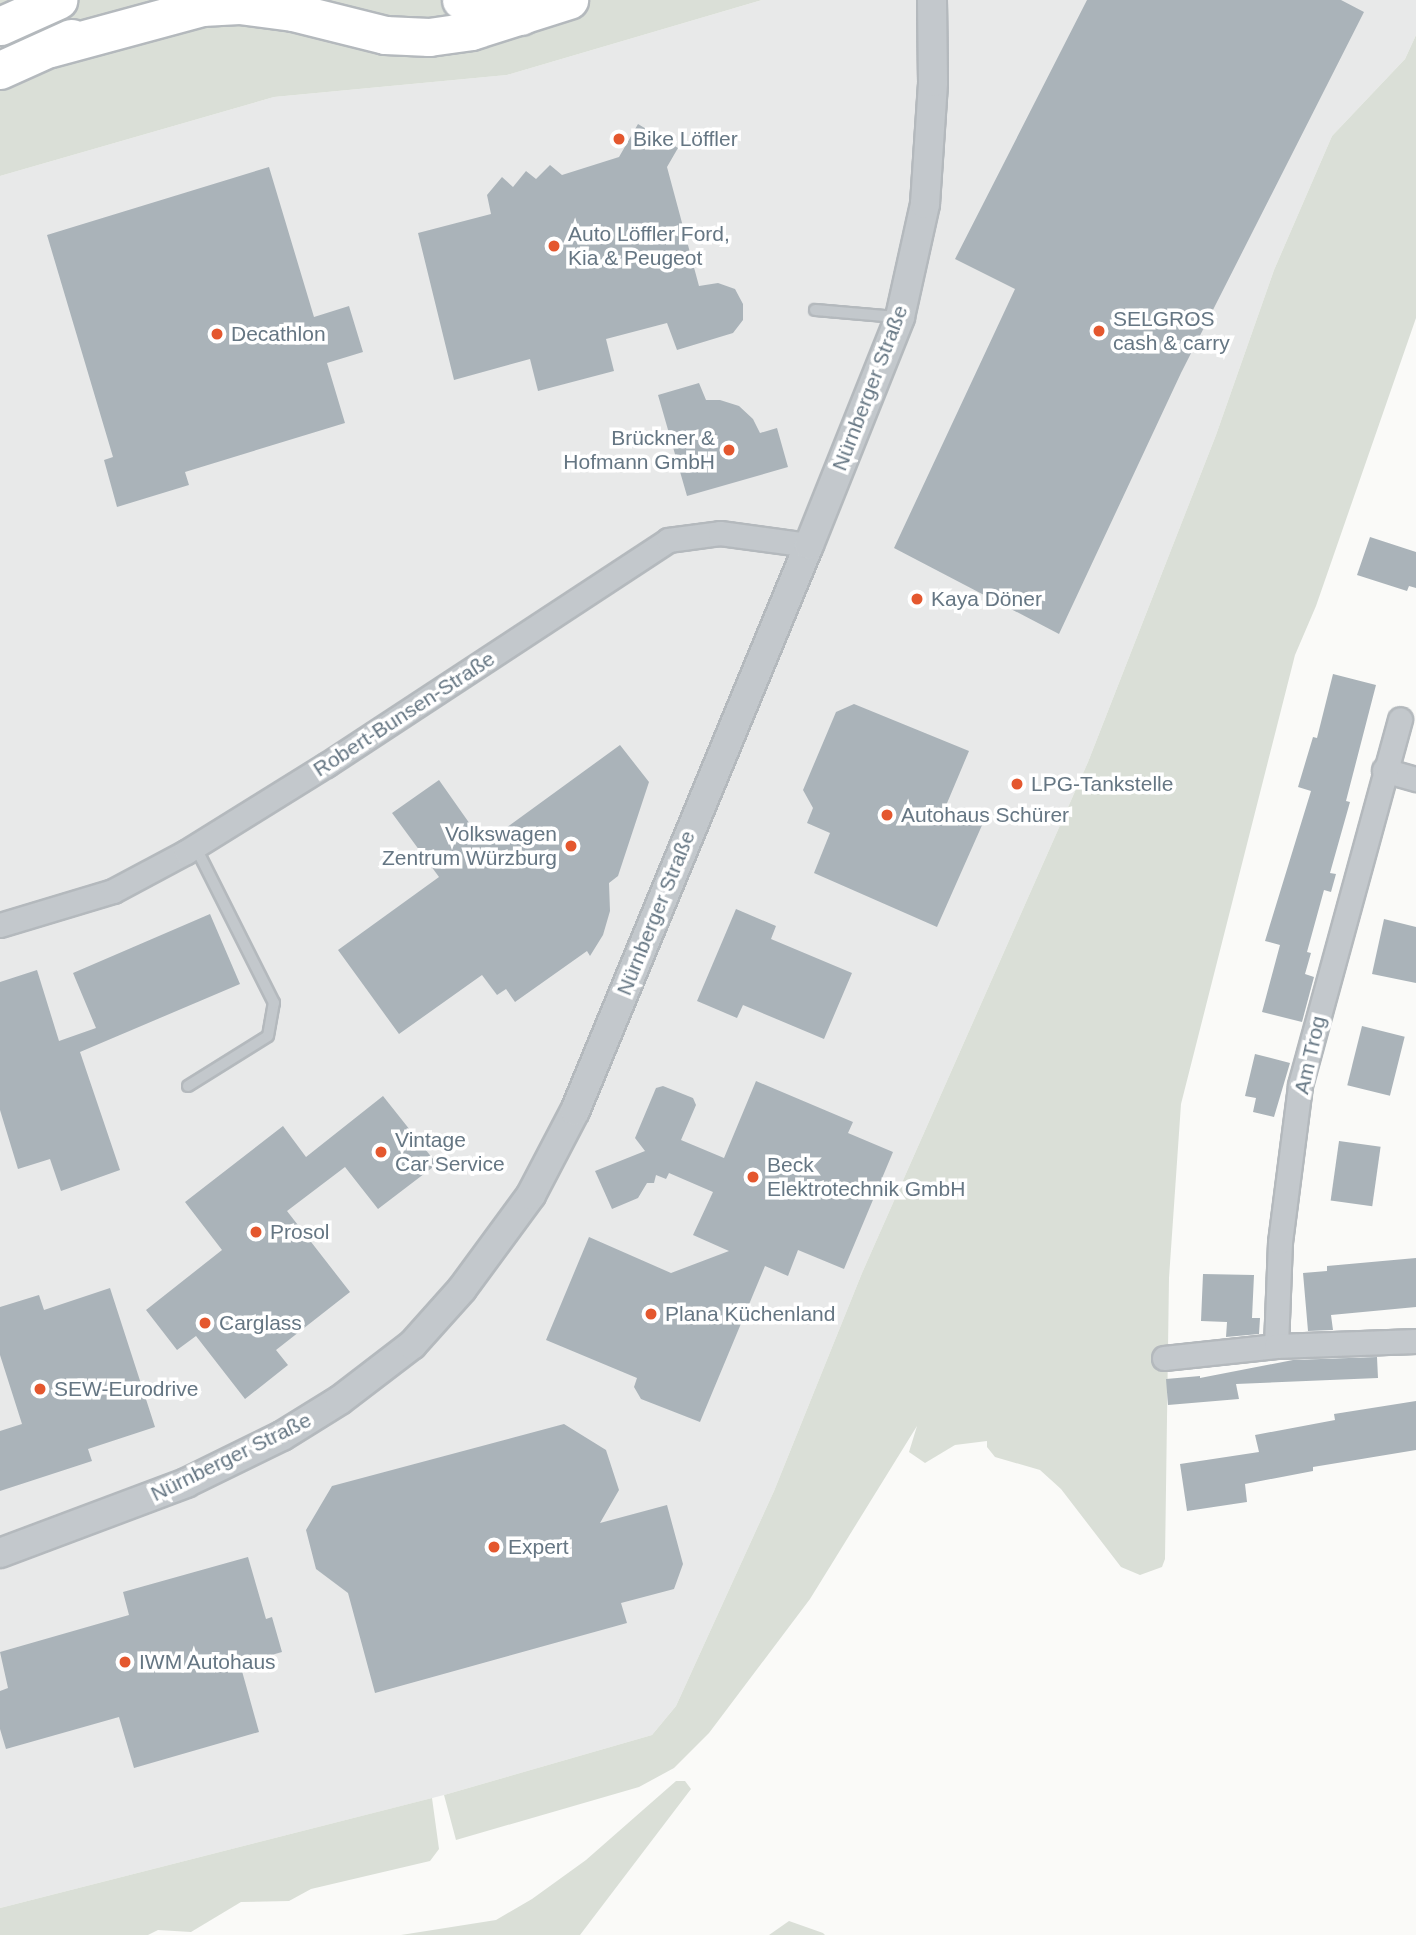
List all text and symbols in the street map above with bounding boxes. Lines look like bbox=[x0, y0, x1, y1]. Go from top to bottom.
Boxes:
place label: Bike Löffler bbox=[633, 126, 738, 152]
marker: Bike Löffler bbox=[611, 131, 627, 147]
place label: Auto Löffler Ford, Kia & Peugeot bbox=[568, 221, 730, 271]
marker: Auto Löffler Ford, Kia & Peugeot bbox=[546, 238, 562, 254]
street label: Nürnberger Straße bbox=[827, 302, 913, 474]
place label: SELGROS cash & carry bbox=[1113, 306, 1230, 356]
place label: Decathlon bbox=[231, 321, 326, 347]
marker: SELGROS cash & carry bbox=[1091, 323, 1107, 339]
marker: Decathlon bbox=[209, 326, 225, 342]
place label: Brückner & Hofmann GmbH bbox=[563, 425, 715, 475]
marker: Brückner & Hofmann GmbH bbox=[721, 442, 737, 458]
place label: Kaya Döner bbox=[931, 586, 1042, 612]
marker: Kaya Döner bbox=[909, 591, 925, 607]
street label: Robert-Bunsen-Straße bbox=[309, 646, 499, 782]
place label: LPG-Tankstelle bbox=[1031, 771, 1173, 797]
marker: LPG-Tankstelle bbox=[1009, 776, 1025, 792]
place label: Autohaus Schürer bbox=[901, 802, 1069, 828]
marker: Autohaus Schürer bbox=[879, 807, 895, 823]
place label: Volkswagen Zentrum Würzburg bbox=[382, 821, 557, 871]
street label: Nürnberger Straße bbox=[612, 827, 700, 999]
marker: Volkswagen Zentrum Würzburg bbox=[563, 838, 579, 854]
street label: Am Trog bbox=[1289, 1013, 1331, 1097]
place label: Vintage Car Service bbox=[395, 1127, 505, 1177]
marker: Vintage Car Service bbox=[373, 1144, 389, 1160]
place label: Beck Elektrotechnik GmbH bbox=[767, 1152, 965, 1202]
marker: Beck Elektrotechnik GmbH bbox=[745, 1169, 761, 1185]
place label: Prosol bbox=[270, 1219, 330, 1245]
marker: Prosol bbox=[248, 1224, 264, 1240]
place label: Plana Küchenland bbox=[665, 1301, 835, 1327]
marker: Plana Küchenland bbox=[643, 1306, 659, 1322]
place label: Carglass bbox=[219, 1310, 302, 1336]
marker: Carglass bbox=[197, 1315, 213, 1331]
place label: SEW-Eurodrive bbox=[54, 1376, 198, 1402]
marker: SEW-Eurodrive bbox=[32, 1381, 48, 1397]
street label: Nürnberger Straße bbox=[147, 1407, 315, 1507]
place label: Expert bbox=[508, 1534, 569, 1560]
marker: Expert bbox=[486, 1539, 502, 1555]
place label: IWM Autohaus bbox=[139, 1649, 277, 1675]
marker: IWM Autohaus bbox=[117, 1654, 133, 1670]

